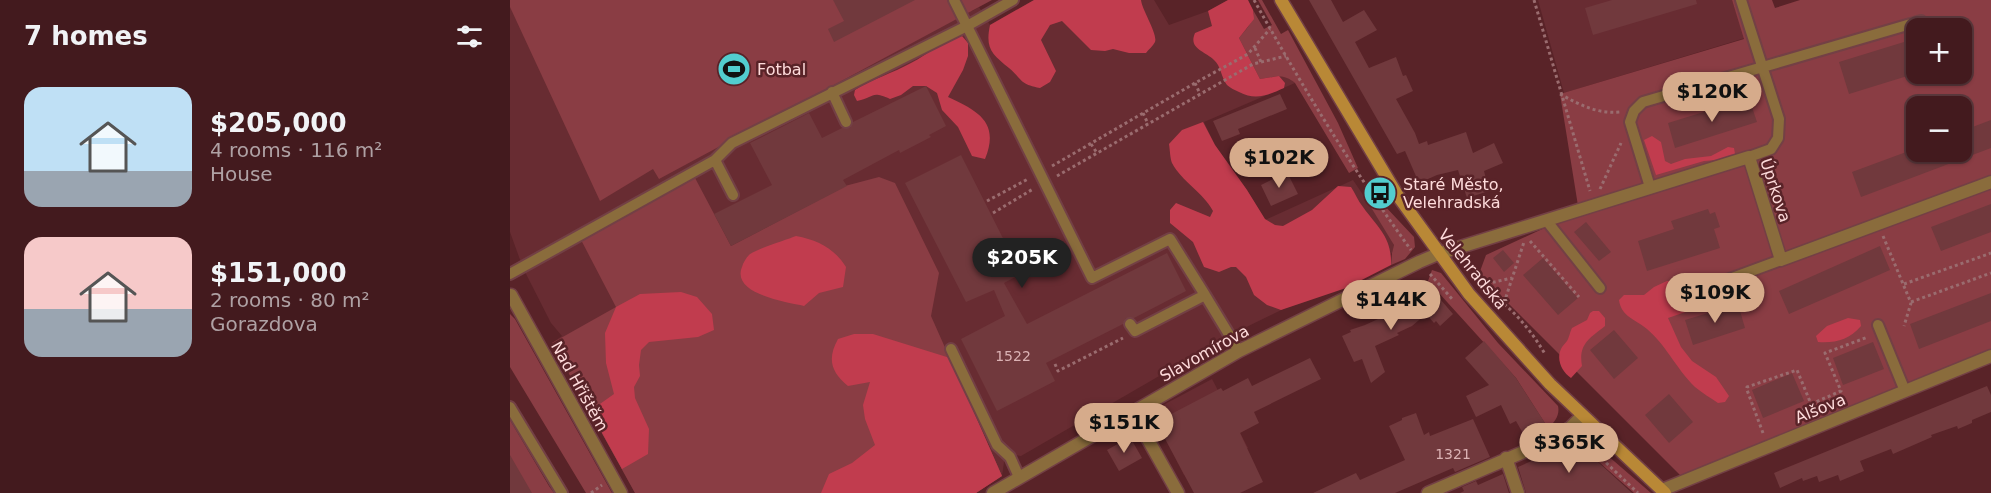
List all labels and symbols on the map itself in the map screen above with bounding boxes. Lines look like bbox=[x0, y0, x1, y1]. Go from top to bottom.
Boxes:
sports icon: Fotbal bbox=[716, 51, 752, 87]
place label: Fotbal bbox=[757, 60, 806, 79]
pin: $120K bbox=[1670, 72, 1754, 123]
pin: $102K bbox=[1237, 138, 1321, 189]
street label: Úprkova bbox=[1756, 156, 1795, 225]
bus stop icon: Staré Město, Velehradská bbox=[1362, 175, 1398, 211]
place label: Staré Město, Velehradská bbox=[1403, 175, 1504, 212]
street label: Velehradská bbox=[1435, 225, 1511, 313]
pin: $205K bbox=[980, 238, 1064, 289]
pin: $109K bbox=[1673, 273, 1757, 324]
pin: $144K bbox=[1349, 280, 1433, 331]
street label: Slavomírova bbox=[1156, 321, 1252, 386]
street label: Nad Hřištěm bbox=[547, 338, 612, 435]
house number: 1522 bbox=[995, 348, 1031, 364]
street label: Alšova bbox=[1792, 390, 1848, 427]
pin: $151K bbox=[1082, 403, 1166, 454]
pin: $365K bbox=[1527, 423, 1611, 474]
house number: 1321 bbox=[1435, 446, 1471, 462]

